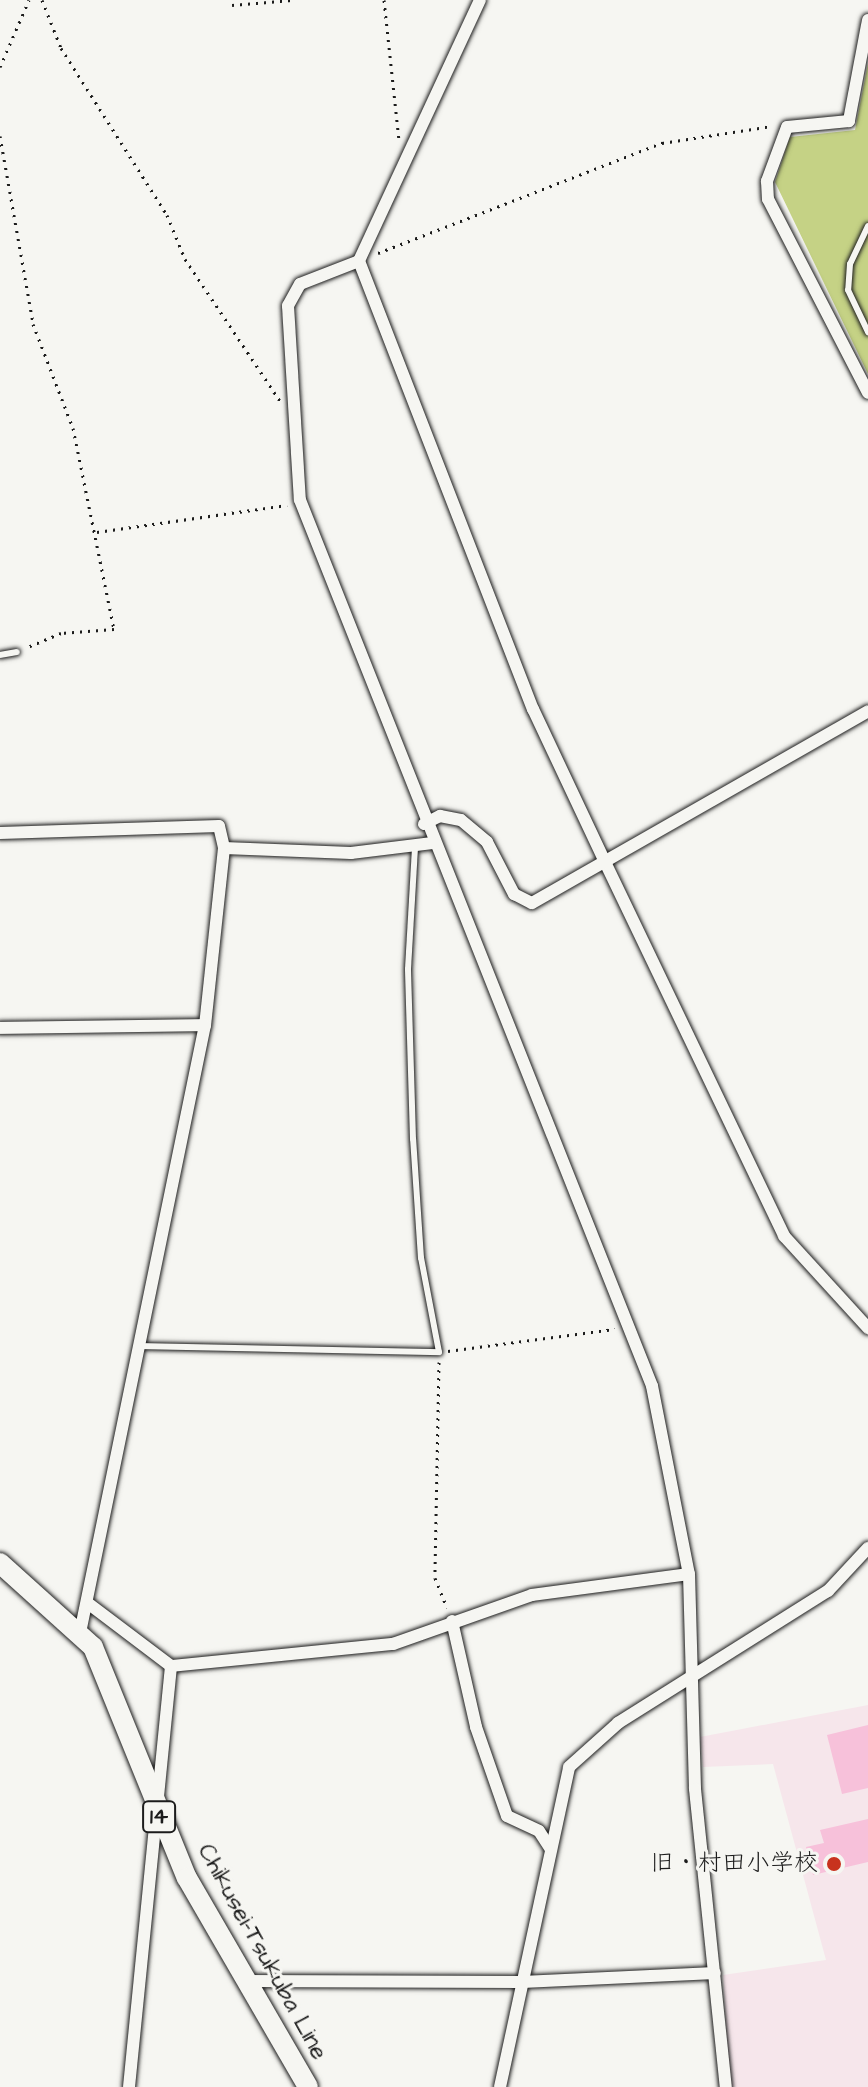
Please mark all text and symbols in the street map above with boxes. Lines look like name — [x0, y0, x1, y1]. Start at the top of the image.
road number: 14 — [141, 1799, 177, 1835]
street label: Chikusei-Tsukuba Line — [191, 1839, 333, 2065]
place label: 旧・村田小学校 — [650, 1850, 818, 1878]
marker: 旧・村田小学校 — [825, 1855, 843, 1873]

